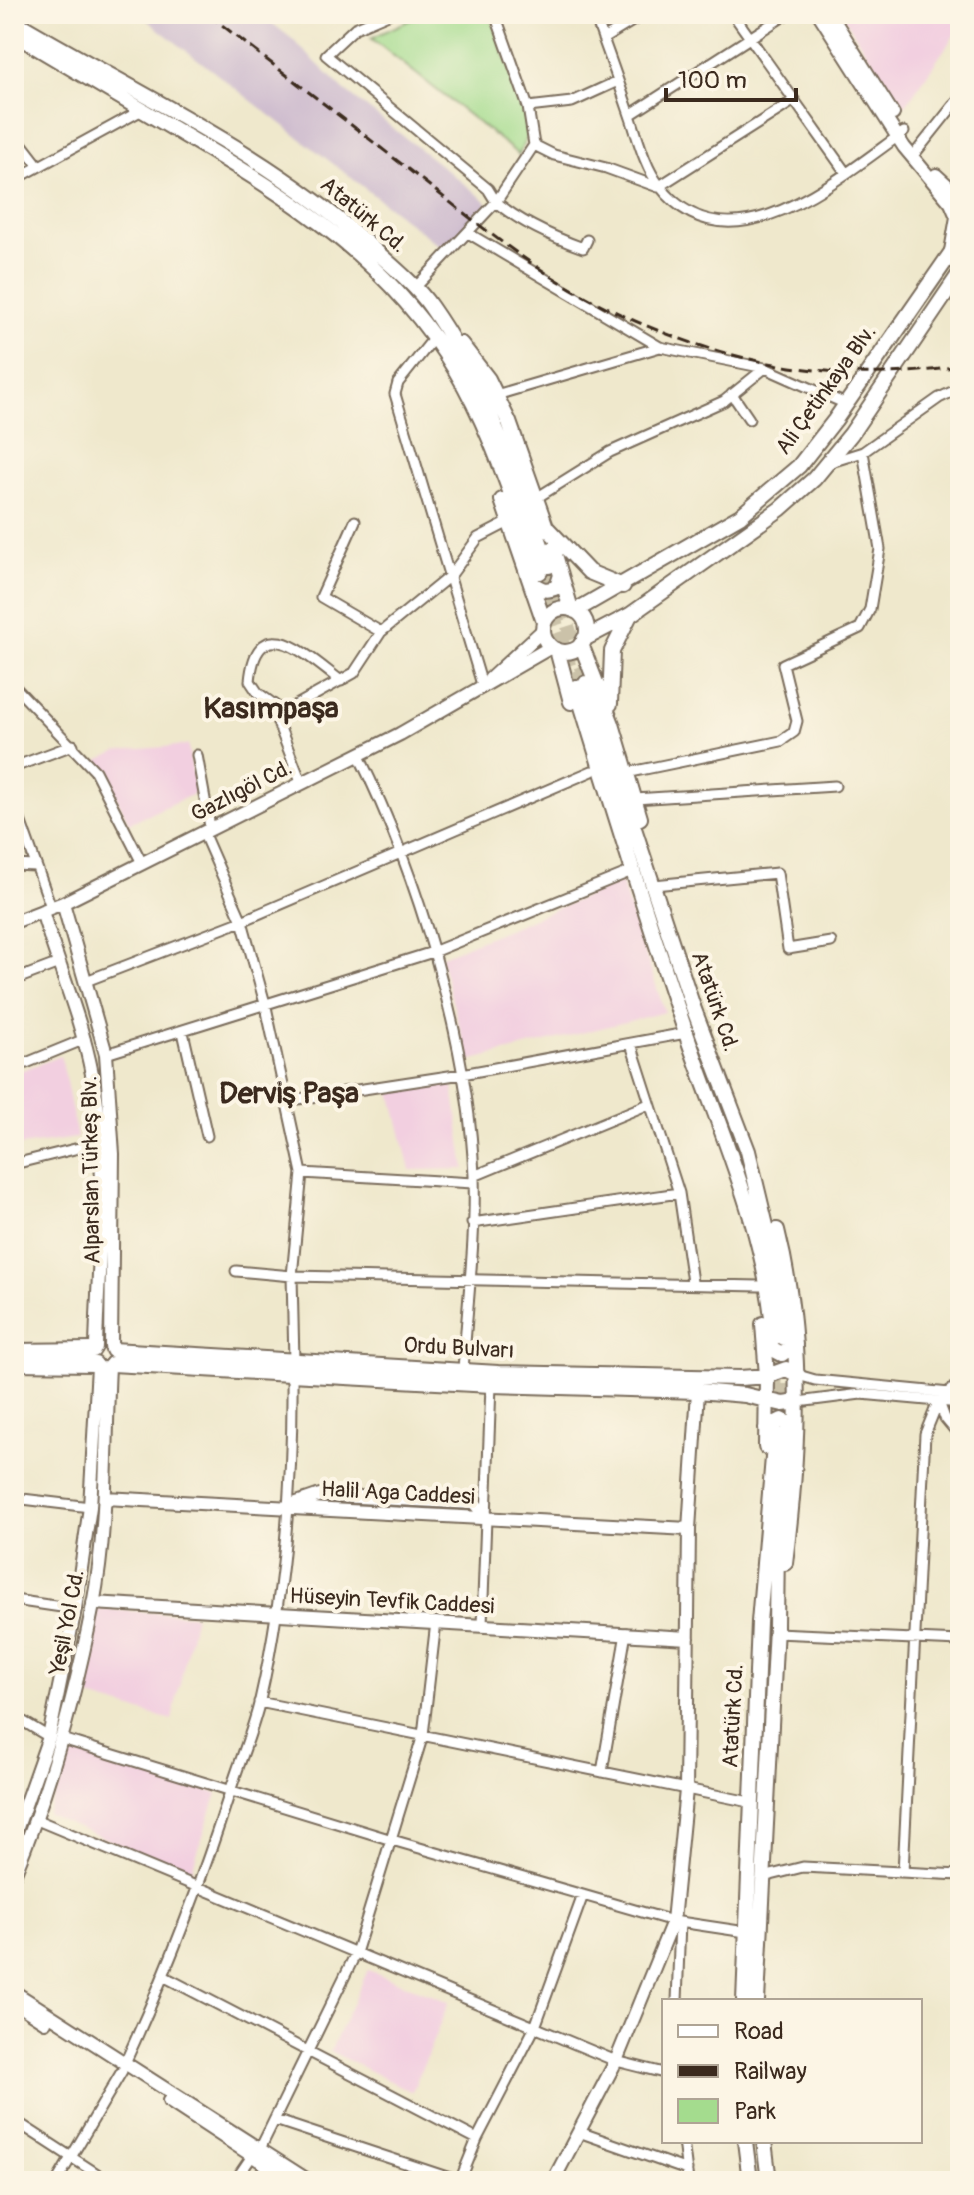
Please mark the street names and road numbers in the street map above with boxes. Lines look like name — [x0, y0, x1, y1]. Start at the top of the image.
street label: Atatürk Cd. — [315, 171, 412, 259]
street label: Ali Çetinkaya Blv. — [769, 319, 882, 460]
street label: Gazlıgöl Cd. — [186, 754, 297, 828]
street label: Atatürk Cd. — [685, 948, 745, 1055]
street label: Alparslan Türkeş Blv. — [75, 1076, 107, 1264]
street label: Ordu Bulvarı — [403, 1331, 515, 1365]
street label: Halil Aga Caddesi — [320, 1475, 476, 1511]
street label: Yeşil Yol Cd. — [43, 1567, 91, 1678]
street label: Hüseyin Tevfik Caddesi — [289, 1582, 495, 1620]
street label: Atatürk Cd. — [716, 1663, 750, 1769]

